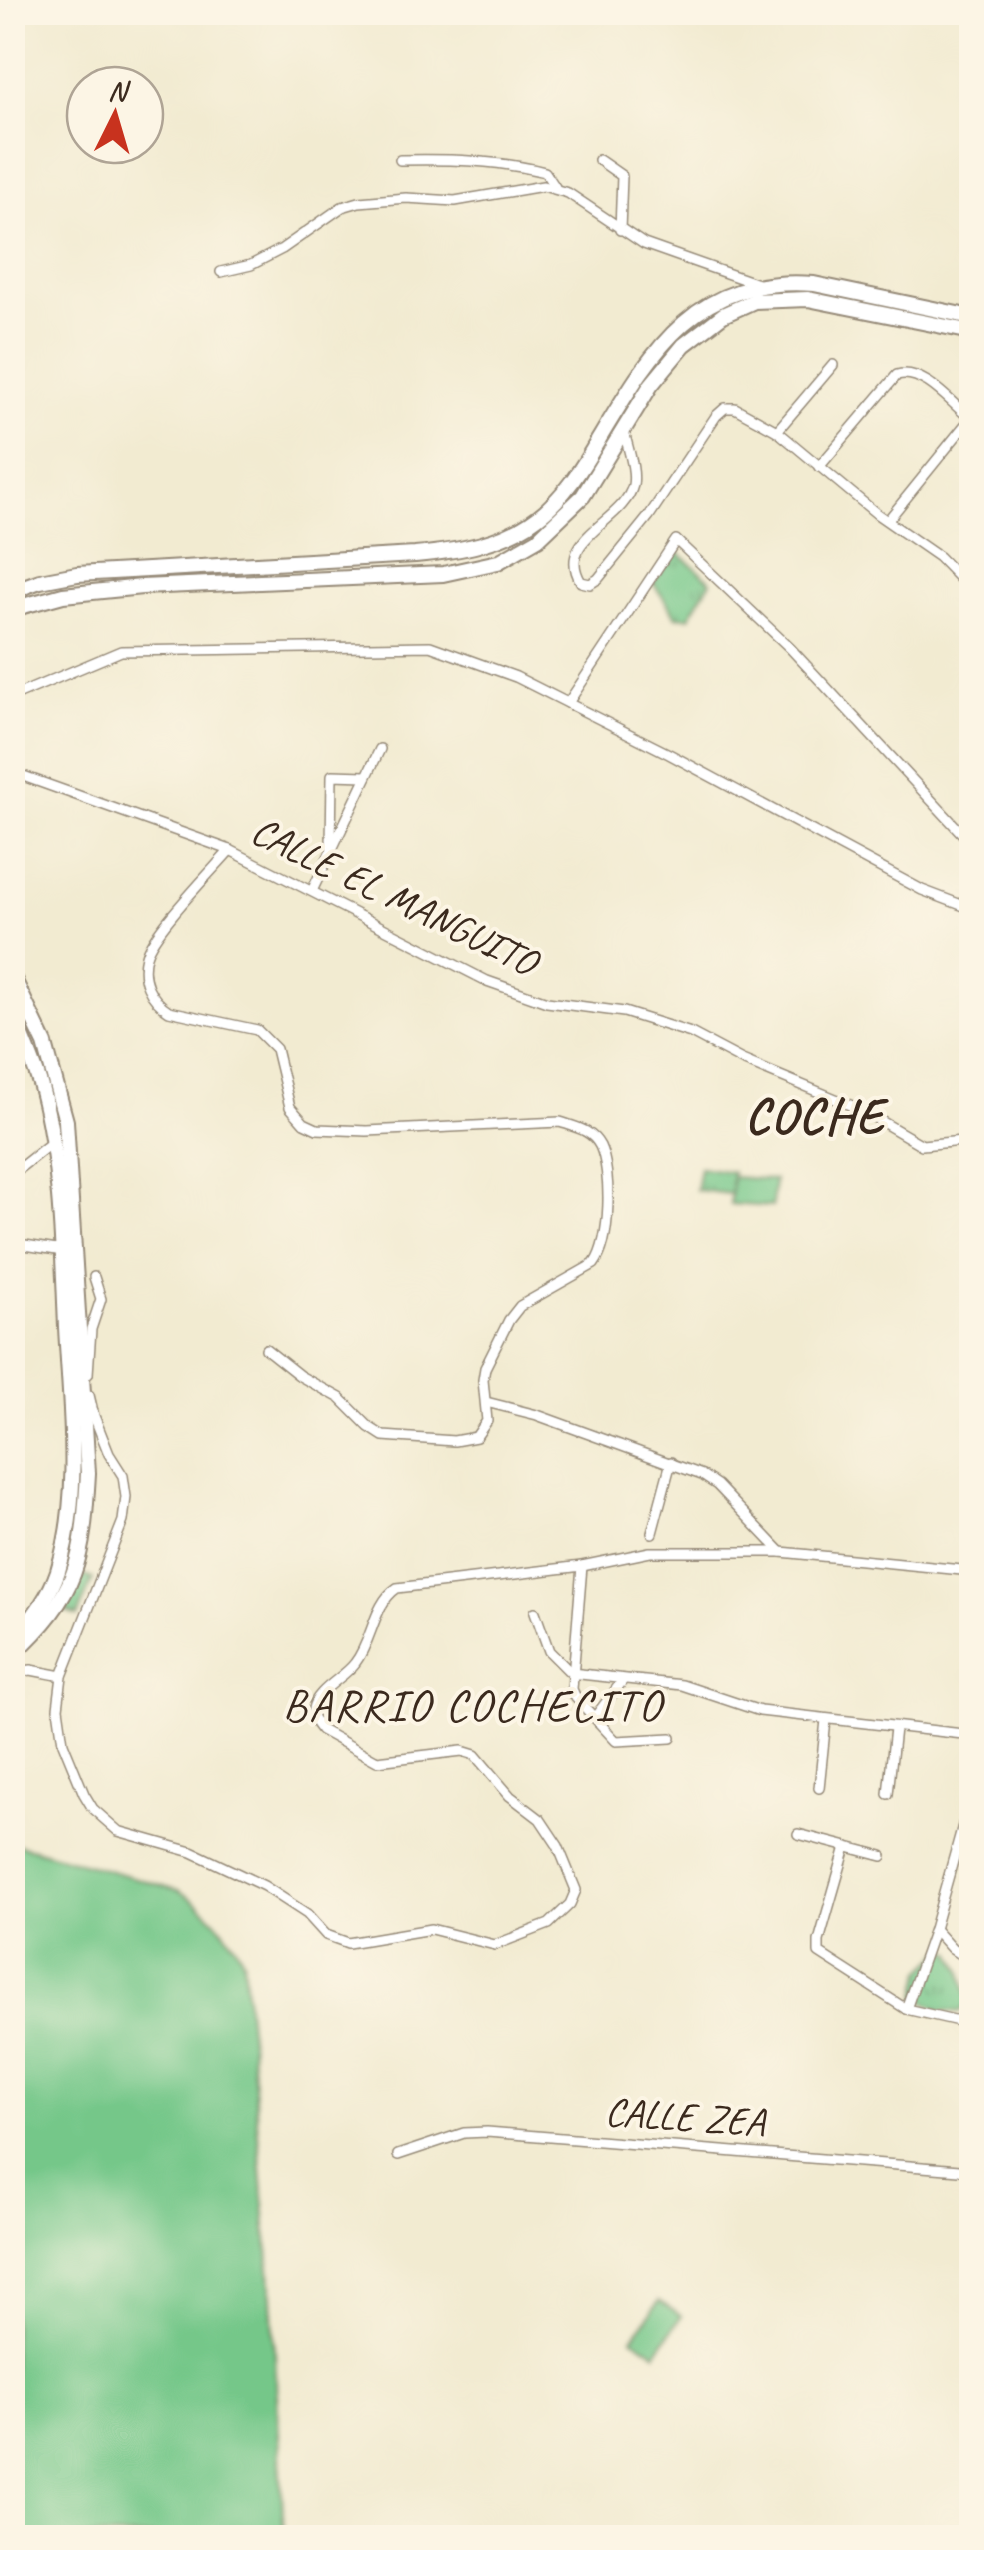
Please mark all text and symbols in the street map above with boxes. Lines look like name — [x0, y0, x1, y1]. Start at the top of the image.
north arrow — [65, 65, 165, 165]
text: N — [107, 72, 132, 109]
street label: CALLE EL MANGUITO — [243, 805, 549, 989]
district label: COCHE — [745, 1084, 889, 1147]
district label: BARRIO COCHECITO — [283, 1677, 665, 1734]
street label: CALLE ZEA — [603, 2086, 768, 2148]

